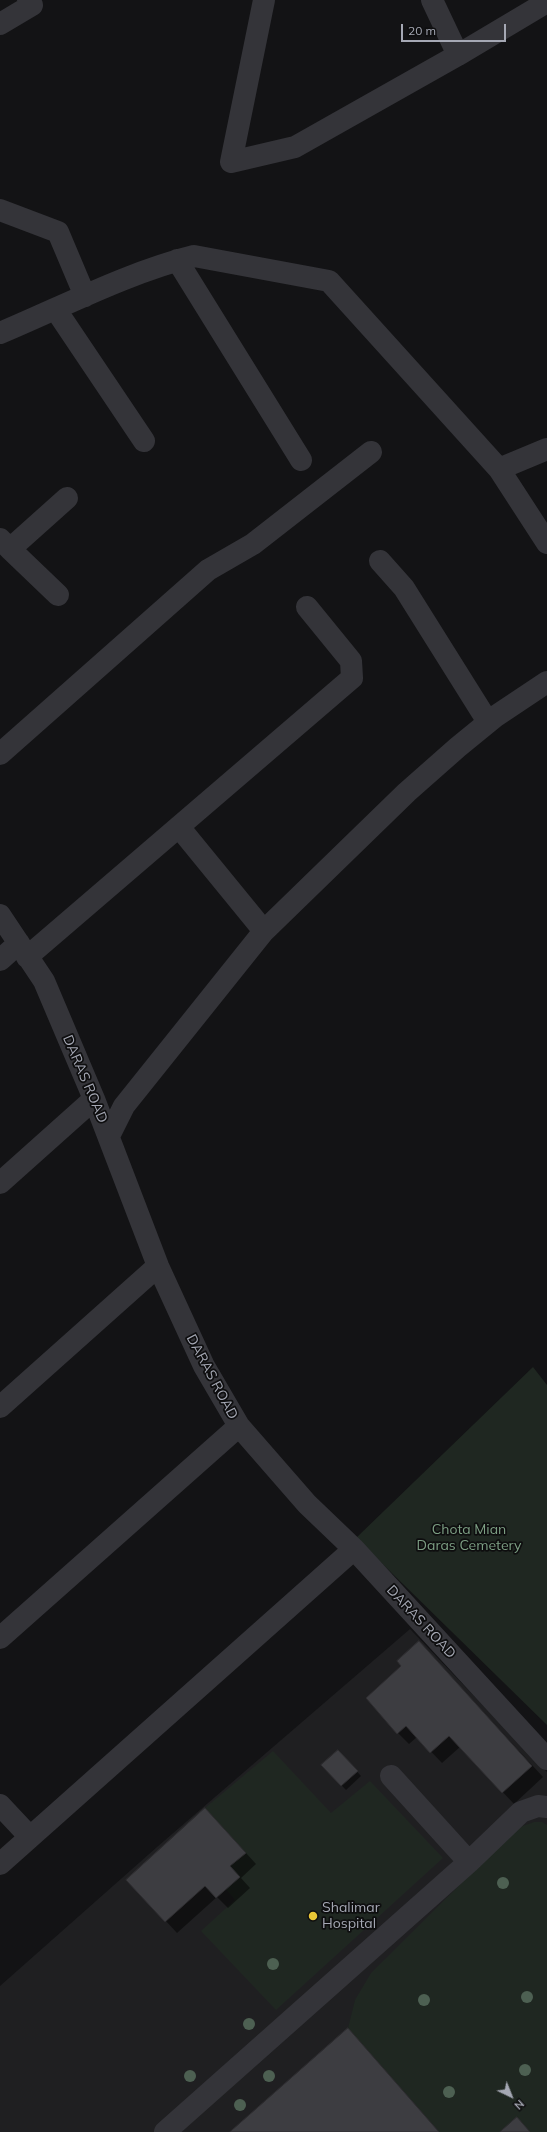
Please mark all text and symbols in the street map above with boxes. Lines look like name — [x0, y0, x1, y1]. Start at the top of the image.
scale bar — [403, 16, 508, 42]
text: 20 m — [408, 23, 436, 38]
street label: DARAS ROAD — [59, 1033, 111, 1125]
street label: DARAS ROAD — [183, 1332, 241, 1422]
park label: Chota Mian Daras Cemetery — [417, 1522, 521, 1554]
street label: DARAS ROAD — [383, 1582, 459, 1662]
place label: Shalimar Hospital — [322, 1900, 380, 1932]
marker: Shalimar Hospital — [307, 1910, 319, 1922]
north arrow — [491, 2076, 531, 2116]
text: N — [511, 2097, 527, 2113]

